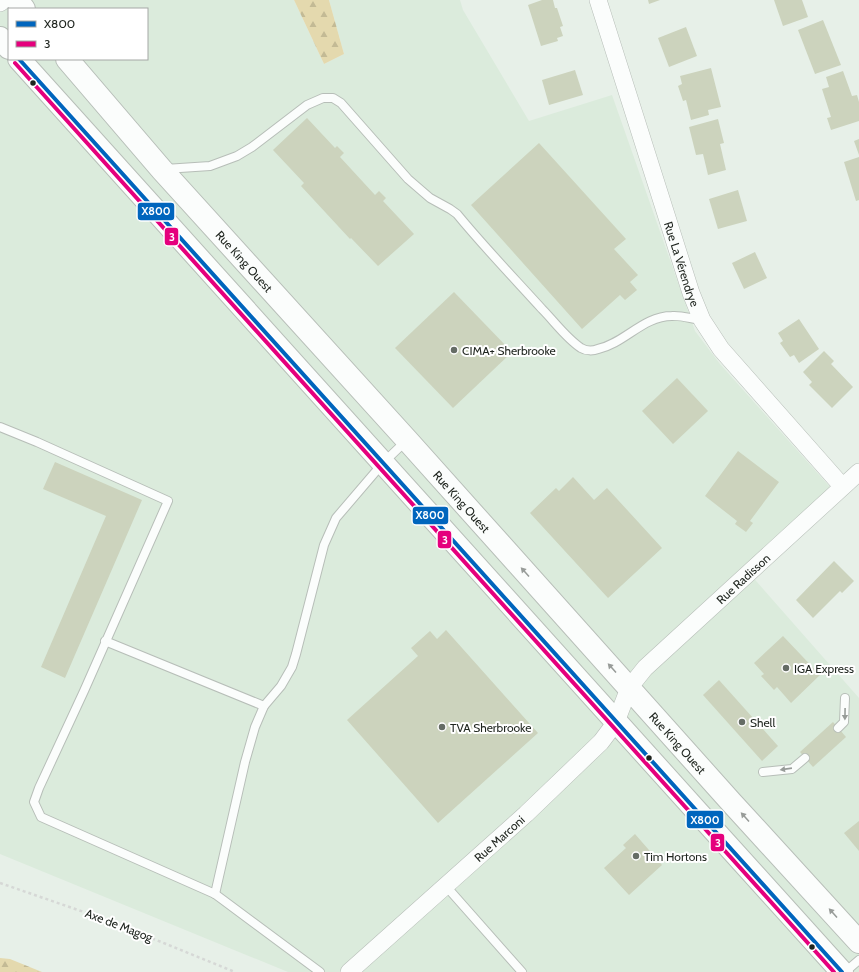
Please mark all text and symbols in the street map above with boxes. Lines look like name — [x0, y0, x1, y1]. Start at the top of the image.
legend — [8, 8, 148, 60]
text: X800 — [44, 16, 75, 31]
text: 3 — [44, 36, 51, 51]
unlabelled marker — [28, 78, 38, 88]
line badge: X800 — [137, 202, 175, 221]
text: X800 — [140, 204, 171, 218]
street label: Rue La Vérendrye — [661, 220, 703, 309]
line badge: 3 — [164, 227, 179, 246]
street label: Rue King Ouest — [213, 227, 276, 295]
text: 3 — [169, 230, 175, 244]
place label: CIMA+ Sherbrooke — [462, 343, 556, 358]
marker: CIMA+ Sherbrooke — [449, 345, 459, 355]
street label: Rue King Ouest — [430, 467, 493, 535]
line badge: X800 — [412, 506, 449, 525]
text: X800 — [414, 508, 445, 522]
line badge: 3 — [437, 530, 452, 549]
text: 3 — [442, 533, 448, 547]
street label: Rue Radisson — [713, 550, 773, 607]
one-way arrow — [521, 567, 530, 576]
place label: IGA Express — [794, 661, 854, 676]
one-way arrow — [607, 663, 616, 674]
marker: IGA Express — [781, 663, 791, 673]
one-way arrow — [841, 708, 848, 720]
street label: Rue King Ouest — [646, 709, 710, 777]
place label: Shell — [750, 715, 775, 730]
marker: Shell — [737, 717, 747, 727]
place label: TVA Sherbrooke — [450, 720, 531, 735]
marker: TVA Sherbrooke — [437, 722, 447, 732]
unlabelled marker — [644, 753, 654, 763]
one-way arrow — [779, 766, 792, 772]
line badge: X800 — [686, 810, 724, 829]
street label: Rue Marconi — [471, 812, 527, 865]
text: X800 — [689, 813, 720, 827]
one-way arrow — [741, 813, 750, 822]
line badge: 3 — [710, 833, 725, 852]
text: 3 — [715, 836, 721, 850]
place label: Tim Hortons — [644, 849, 707, 864]
marker: Tim Hortons — [631, 851, 641, 861]
street label: Axe de Magog — [83, 905, 156, 945]
one-way arrow — [828, 908, 837, 919]
unlabelled marker — [807, 942, 817, 952]

